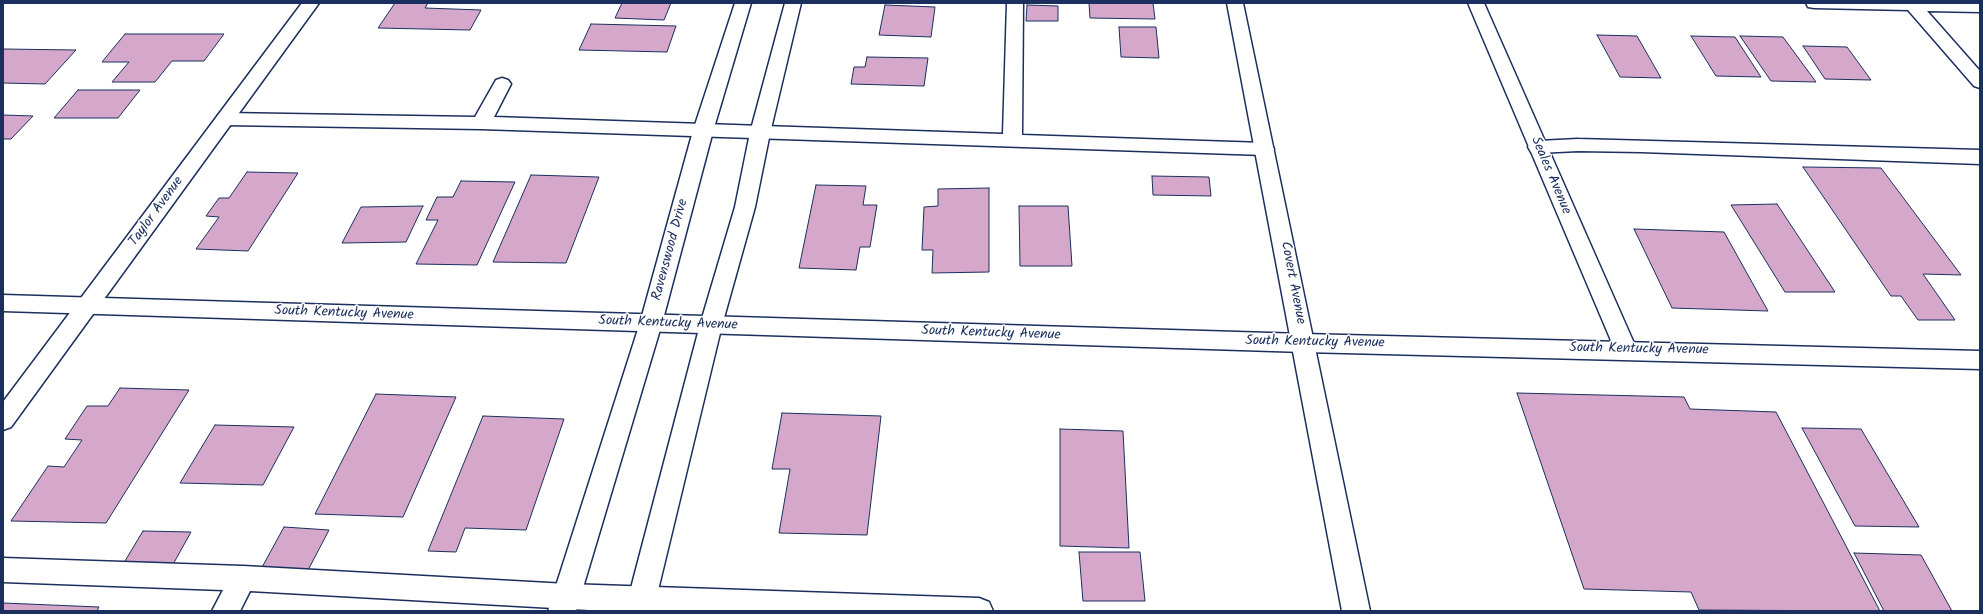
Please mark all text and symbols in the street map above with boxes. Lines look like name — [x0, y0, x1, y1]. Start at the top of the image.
street label: Seales Avenue — [1526, 135, 1574, 217]
street label: Taylor Avenue — [126, 174, 188, 250]
street label: Ravenswood Drive — [649, 197, 693, 303]
street label: Covert Avenue — [1276, 240, 1308, 326]
street label: South Kentucky Avenue — [274, 303, 414, 325]
street label: South Kentucky Avenue — [598, 313, 738, 335]
street label: South Kentucky Avenue — [921, 323, 1061, 345]
street label: South Kentucky Avenue — [1245, 333, 1385, 353]
street label: South Kentucky Avenue — [1569, 340, 1709, 360]

